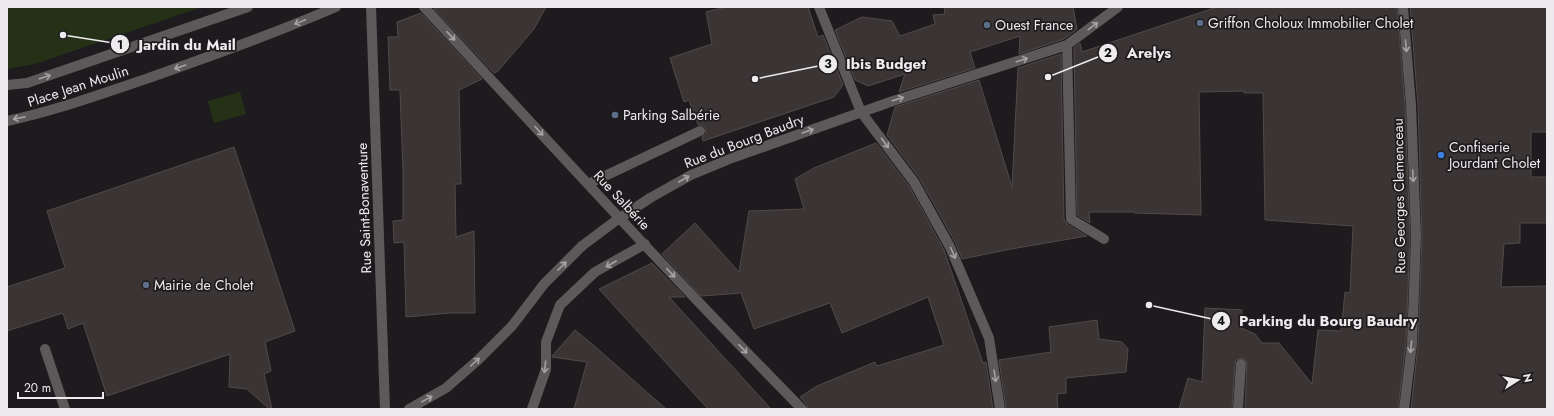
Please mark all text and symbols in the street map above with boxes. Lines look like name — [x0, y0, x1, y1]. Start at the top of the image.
place label: Griffon Choloux Immobilier Cholet — [1208, 13, 1414, 33]
place label: Ouest France — [995, 15, 1073, 35]
one-way arrow — [295, 18, 307, 26]
marker: Griffon Choloux Immobilier Cholet — [1195, 18, 1205, 28]
marker: Ouest France — [982, 20, 992, 30]
one-way arrow — [1087, 22, 1098, 30]
callout: Jardin du Mail — [110, 31, 244, 58]
one-way arrow — [446, 31, 456, 41]
text: Jardin du Mail — [135, 34, 236, 56]
text: 1 — [117, 36, 123, 54]
callout: Arelys — [1098, 39, 1179, 66]
one-way arrow — [1402, 39, 1409, 52]
text: Arelys — [1126, 42, 1171, 64]
text: 2 — [1104, 44, 1112, 62]
callout: Ibis Budget — [818, 50, 934, 77]
text: Ibis Budget — [846, 53, 926, 75]
text: 3 — [824, 55, 832, 73]
one-way arrow — [1015, 56, 1028, 63]
street label: Place Jean Moulin — [25, 60, 131, 112]
one-way arrow — [173, 64, 186, 71]
one-way arrow — [39, 72, 51, 80]
one-way arrow — [891, 95, 903, 103]
place label: Parking Salbérie — [623, 105, 720, 125]
street label: Rue du Bourg Baudry — [681, 109, 808, 173]
marker: Parking Salbérie — [610, 110, 620, 120]
one-way arrow — [13, 115, 26, 123]
street label: Rue Georges Clemenceau — [1388, 118, 1410, 274]
one-way arrow — [534, 126, 543, 137]
one-way arrow — [802, 126, 814, 134]
place label: Confiserie Jourdant Cholet — [1447, 137, 1541, 173]
one-way arrow — [880, 138, 889, 149]
street label: Rue Saint-Bonaventure — [352, 142, 376, 274]
marker: Confiserie Jourdant Cholet — [1436, 150, 1446, 160]
street label: Rue Salbérie — [589, 166, 655, 234]
one-way arrow — [1409, 169, 1417, 182]
one-way arrow — [678, 174, 690, 182]
one-way arrow — [950, 247, 957, 259]
one-way arrow — [605, 260, 617, 268]
one-way arrow — [558, 261, 567, 271]
one-way arrow — [667, 268, 676, 278]
place label: Mairie de Cholet — [154, 275, 254, 295]
marker: Mairie de Cholet — [141, 280, 151, 290]
callout: Parking du Bourg Baudry — [1211, 308, 1425, 335]
text: Parking du Bourg Baudry — [1239, 310, 1417, 332]
text: 4 — [1217, 312, 1225, 330]
one-way arrow — [1408, 340, 1415, 353]
one-way arrow — [738, 343, 747, 353]
one-way arrow — [470, 358, 481, 367]
one-way arrow — [541, 360, 549, 373]
north arrow — [1498, 360, 1538, 400]
one-way arrow — [991, 369, 999, 382]
text: N — [1519, 372, 1537, 384]
scale bar — [18, 374, 103, 400]
text: 20 m — [24, 379, 51, 397]
one-way arrow — [421, 394, 433, 402]

